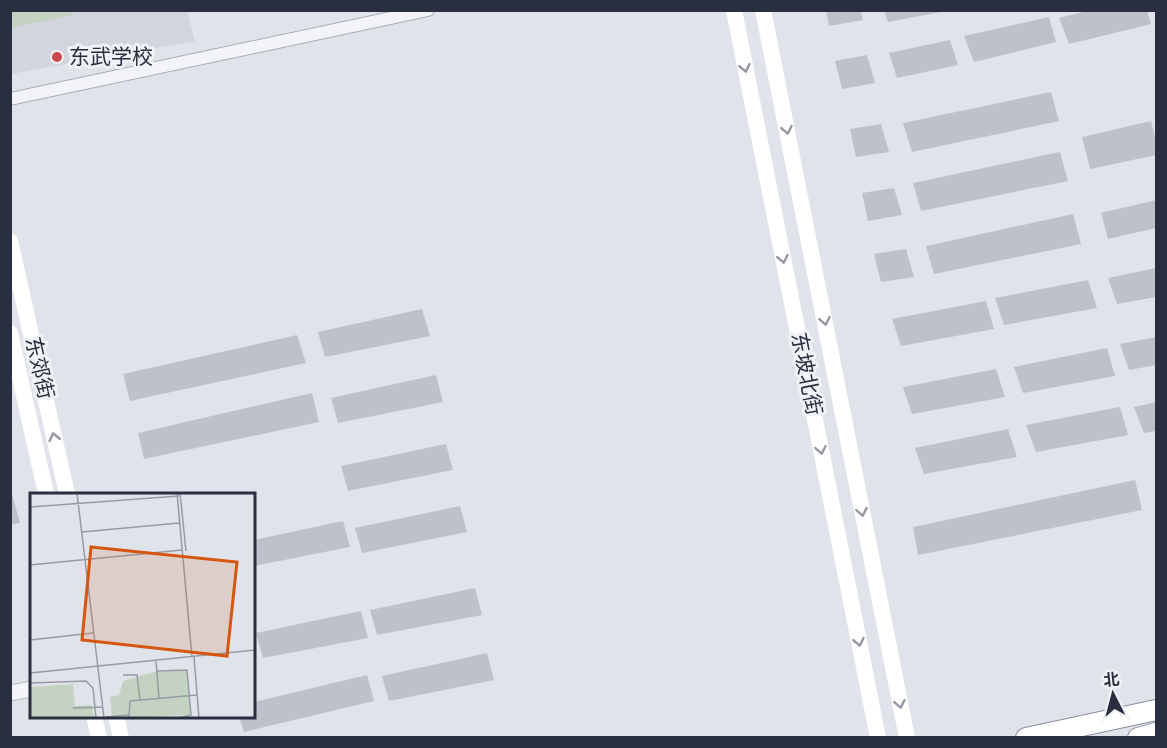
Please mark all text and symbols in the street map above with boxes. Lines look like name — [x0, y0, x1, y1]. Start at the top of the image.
place label: 东武学校 — [69, 46, 153, 68]
marker: 东武学校 — [50, 50, 64, 64]
one-way arrow — [738, 63, 751, 73]
one-way arrow — [780, 124, 793, 134]
one-way arrow — [776, 254, 789, 264]
one-way arrow — [818, 316, 831, 326]
street label: 东坡北街 — [788, 331, 825, 417]
street label: 东郊街 — [22, 335, 57, 401]
one-way arrow — [48, 433, 61, 443]
one-way arrow — [814, 445, 827, 455]
inset map — [30, 493, 255, 718]
one-way arrow — [855, 507, 868, 517]
one-way arrow — [852, 636, 865, 646]
north arrow — [1083, 664, 1143, 724]
text: 北 — [1103, 670, 1120, 689]
one-way arrow — [893, 698, 906, 708]

